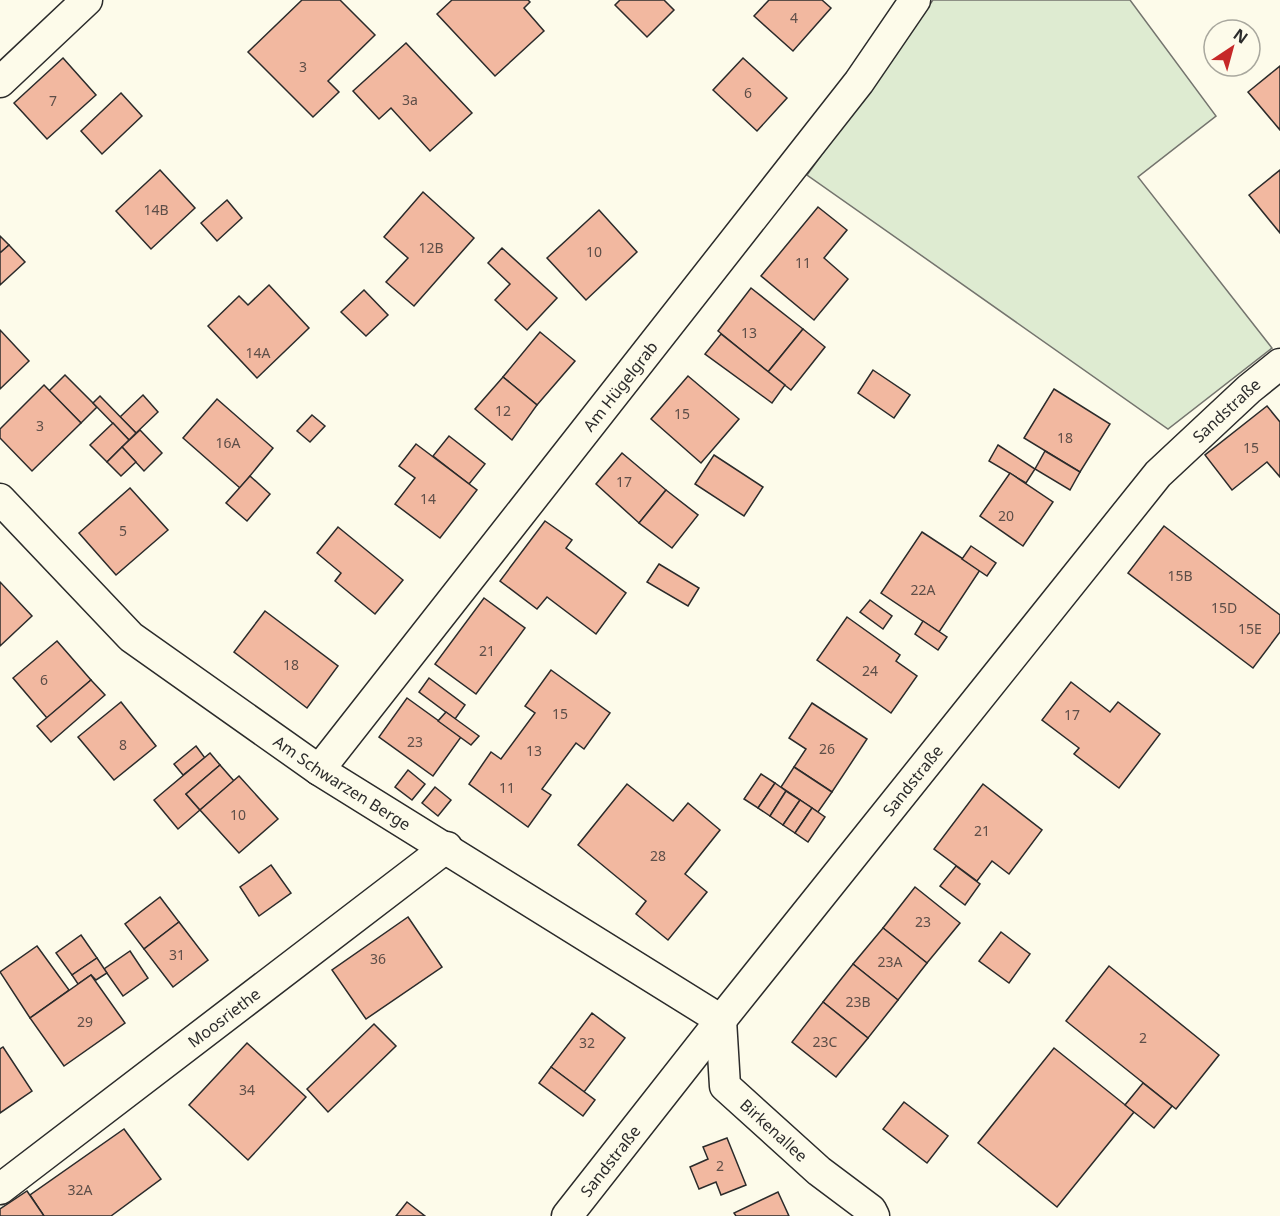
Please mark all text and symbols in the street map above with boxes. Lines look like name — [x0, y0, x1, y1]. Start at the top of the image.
house number: 4 — [790, 8, 798, 27]
north arrow — [1202, 18, 1262, 78]
text: N — [1229, 23, 1253, 49]
house number: 3 — [299, 57, 307, 76]
house number: 6 — [744, 83, 752, 102]
house number: 3a — [402, 90, 418, 109]
house number: 7 — [49, 91, 57, 110]
house number: 14B — [143, 200, 169, 219]
house number: 12B — [418, 238, 444, 257]
house number: 10 — [586, 242, 602, 261]
house number: 11 — [795, 253, 811, 272]
house number: 13 — [741, 323, 757, 342]
street label: Am Hügelgrab — [578, 336, 663, 436]
house number: 14A — [246, 343, 271, 362]
street label: Sandstraße — [1188, 373, 1265, 447]
house number: 12 — [495, 401, 511, 420]
house number: 15 — [674, 404, 690, 423]
house number: 3 — [36, 416, 44, 435]
house number: 18 — [1057, 428, 1073, 447]
house number: 16A — [216, 433, 241, 452]
house number: 15 — [1243, 438, 1259, 457]
house number: 17 — [616, 472, 632, 491]
house number: 14 — [420, 489, 436, 508]
house number: 20 — [998, 506, 1014, 525]
house number: 5 — [119, 521, 127, 540]
house number: 15B — [1167, 566, 1193, 585]
house number: 22A — [911, 580, 936, 599]
house number: 15D — [1211, 598, 1237, 617]
house number: 15E — [1238, 619, 1262, 638]
house number: 21 — [479, 641, 495, 660]
house number: 18 — [283, 655, 299, 674]
house number: 24 — [862, 661, 878, 680]
house number: 6 — [40, 670, 48, 689]
house number: 15 — [552, 704, 568, 723]
house number: 17 — [1064, 705, 1080, 724]
street label: Am Schwarzen Berge — [269, 730, 415, 835]
house number: 23 — [407, 732, 423, 751]
house number: 8 — [119, 735, 127, 754]
house number: 26 — [819, 739, 835, 758]
street label: Sandstraße — [877, 740, 948, 821]
house number: 13 — [526, 741, 542, 760]
house number: 11 — [499, 778, 515, 797]
house number: 10 — [230, 805, 246, 824]
house number: 21 — [974, 821, 990, 840]
house number: 28 — [650, 846, 666, 865]
house number: 23 — [915, 912, 931, 931]
house number: 31 — [169, 945, 185, 964]
house number: 36 — [370, 949, 386, 968]
house number: 23A — [878, 952, 903, 971]
street label: Moosriethe — [183, 983, 265, 1053]
house number: 23B — [845, 992, 871, 1011]
house number: 29 — [77, 1012, 93, 1031]
house number: 2 — [1139, 1028, 1147, 1047]
house number: 23C — [813, 1032, 838, 1051]
house number: 32 — [579, 1033, 595, 1052]
house number: 34 — [239, 1080, 255, 1099]
street label: Birkenallee — [735, 1094, 812, 1166]
street label: Sandstraße — [575, 1121, 645, 1201]
house number: 2 — [716, 1156, 724, 1175]
house number: 32A — [68, 1180, 93, 1199]

